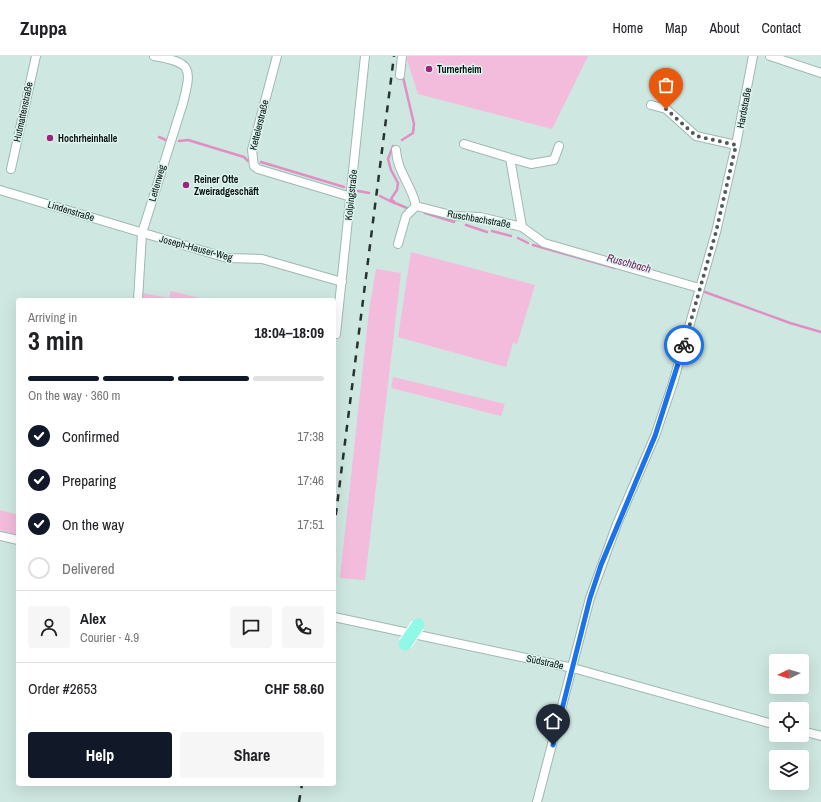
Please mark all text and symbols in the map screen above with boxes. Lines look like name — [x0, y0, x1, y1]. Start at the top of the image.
text: Zuppa — [20, 15, 67, 41]
text: Home — [612, 19, 643, 37]
text: Map — [665, 19, 687, 37]
text: About — [709, 19, 739, 37]
text: Contact — [761, 19, 801, 37]
place label: Turnerheim — [437, 63, 482, 76]
marker: Turnerheim — [424, 64, 434, 74]
pin — [649, 68, 683, 109]
icon: bag — [655, 74, 677, 96]
street label: Hutmattenstraße — [10, 80, 36, 143]
street label: Hardstraße — [734, 86, 754, 129]
street label: Kettelerstraße — [246, 98, 272, 152]
place label: Hochrheinhalle — [58, 132, 118, 145]
marker: Hochrheinhalle — [45, 133, 55, 143]
street label: Lettenweg — [146, 163, 169, 203]
street label: Kolpingstraße — [342, 169, 360, 221]
place label: Reiner Otte Zweiradgeschäft — [194, 173, 259, 198]
marker: Reiner Otte Zweiradgeschäft — [181, 180, 191, 190]
street label: Lindenstraße — [46, 198, 96, 224]
street label: Ruschbachstraße — [446, 207, 512, 231]
street label: Joseph-Hauser-Weg — [158, 232, 234, 264]
water label: Ruschbach — [605, 250, 653, 276]
text: Arriving in — [28, 309, 77, 326]
text: 18:04–18:09 — [254, 322, 324, 343]
text: 3 min — [28, 323, 84, 358]
courier — [664, 325, 704, 365]
icon: bike — [673, 334, 695, 356]
text: On the way · 360 m — [28, 387, 120, 404]
icon: check — [28, 425, 50, 447]
text: Confirmed — [62, 426, 119, 447]
text: 17:38 — [297, 428, 324, 445]
icon: check — [28, 469, 50, 491]
text: Preparing — [62, 470, 116, 491]
text: 17:46 — [297, 472, 324, 489]
icon: check — [28, 513, 50, 535]
text: On the way — [62, 514, 124, 535]
text: 17:51 — [297, 516, 324, 533]
text: Delivered — [62, 558, 115, 579]
button: person — [28, 606, 70, 648]
button: chat — [230, 606, 272, 648]
button: phone — [282, 606, 324, 648]
text: Alex — [80, 608, 106, 629]
text: Courier · 4.9 — [80, 629, 139, 646]
street label: Südstraße — [525, 652, 565, 672]
north arrow — [769, 654, 809, 694]
map controls — [769, 654, 809, 790]
text: Order #2653 — [28, 678, 97, 699]
text: CHF 58.60 — [265, 678, 324, 699]
button: locate — [769, 702, 809, 742]
pin — [536, 704, 570, 745]
icon: home — [542, 710, 564, 732]
button: Help — [28, 732, 172, 778]
button: Share — [180, 732, 324, 778]
button: layers — [769, 750, 809, 790]

